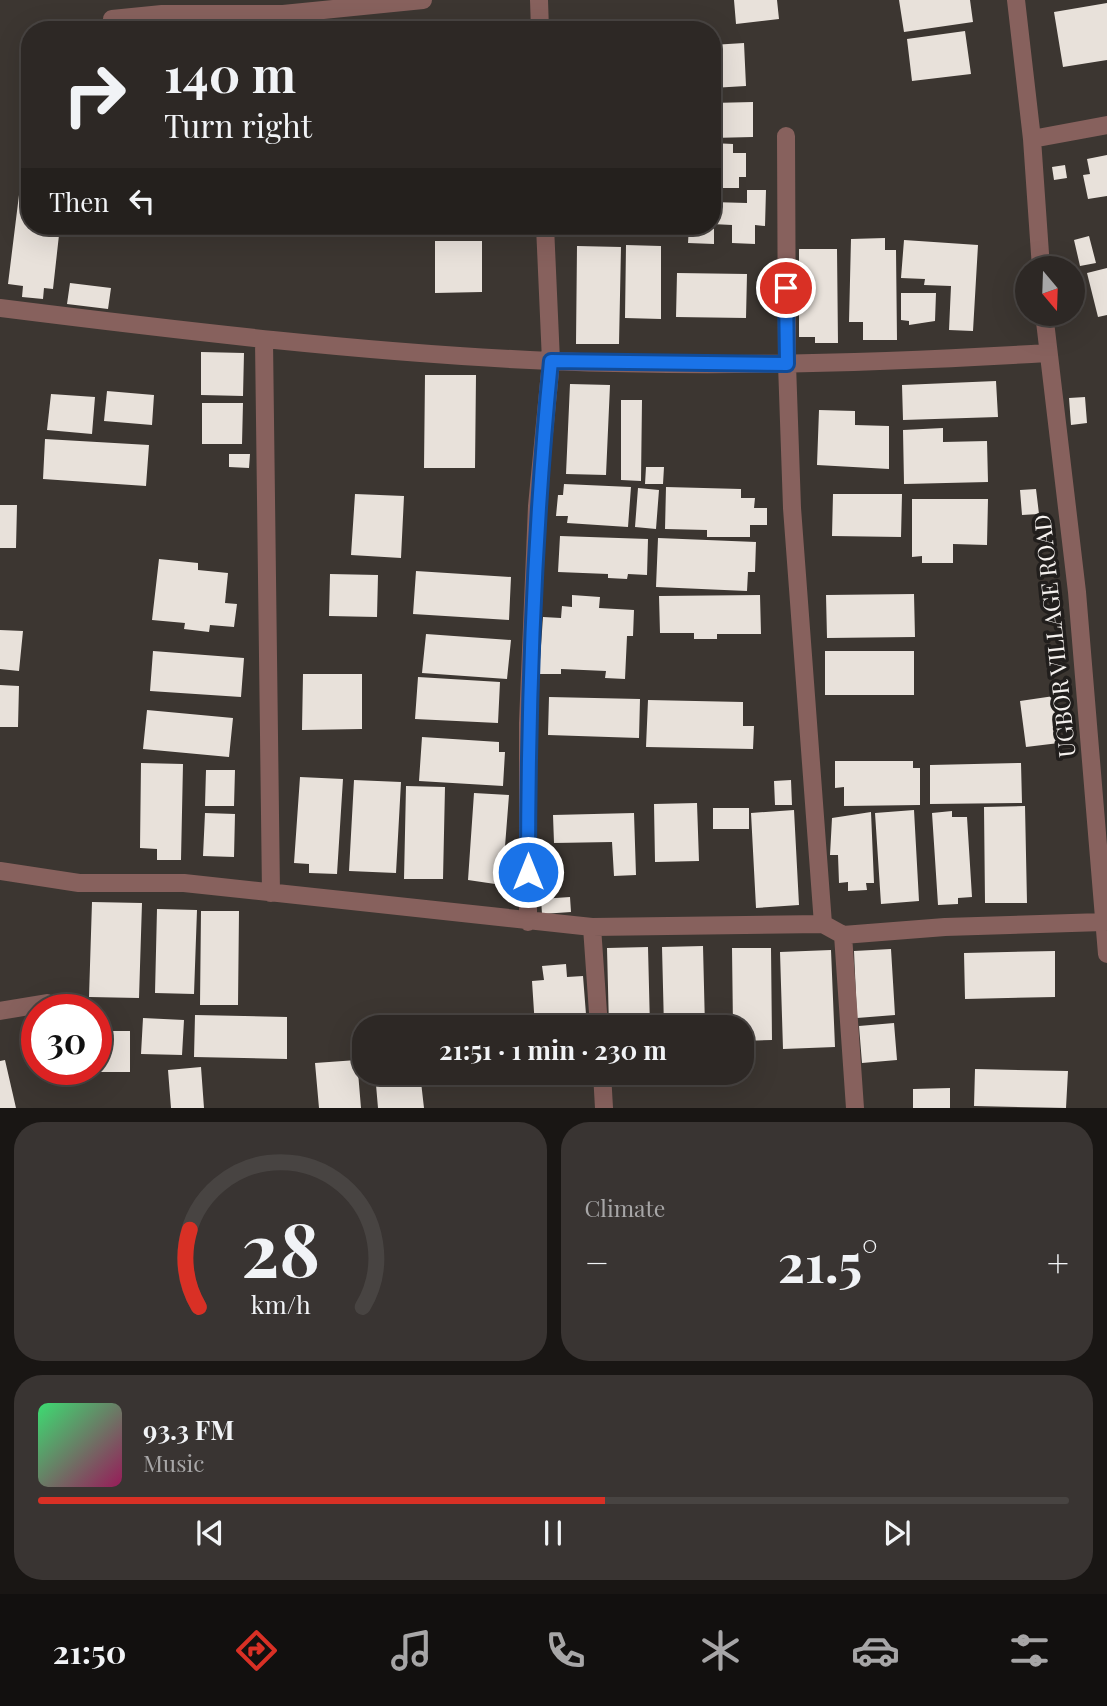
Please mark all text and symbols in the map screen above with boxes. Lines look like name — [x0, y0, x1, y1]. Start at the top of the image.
text: 140 m — [164, 40, 296, 105]
icon: right — [49, 49, 140, 140]
text: Turn right — [164, 103, 312, 146]
icon: left — [123, 182, 161, 220]
text: Then — [49, 184, 109, 219]
north arrow — [1015, 256, 1085, 326]
map controls — [1015, 256, 1085, 326]
pin — [756, 258, 816, 318]
icon: arrive — [767, 269, 805, 307]
street label: UGBOR VILLAGE ROAD — [1025, 513, 1082, 759]
position arrow — [491, 835, 565, 909]
speed limit sign: 30 — [21, 994, 112, 1085]
text: 21:51 · 1 min · 230 m — [439, 1032, 667, 1067]
text: Climate — [585, 1192, 665, 1223]
text: 28 — [241, 1199, 320, 1296]
text: 21.5° — [778, 1227, 878, 1296]
text: − — [585, 1236, 609, 1287]
text: + — [1047, 1236, 1069, 1287]
text: km/h — [250, 1287, 311, 1320]
text: 93.3 FM — [143, 1412, 234, 1447]
text: Music — [143, 1447, 204, 1478]
icon: previous — [191, 1514, 229, 1552]
icon: pause — [534, 1514, 572, 1552]
icon: next — [878, 1514, 916, 1552]
icon: directions — [232, 1626, 281, 1675]
icon: music — [387, 1626, 436, 1675]
icon: phone — [541, 1626, 590, 1675]
icon: climate — [696, 1626, 745, 1675]
icon: car — [851, 1626, 900, 1675]
icon: filters — [1005, 1626, 1054, 1675]
text: 21:50 — [53, 1629, 126, 1672]

